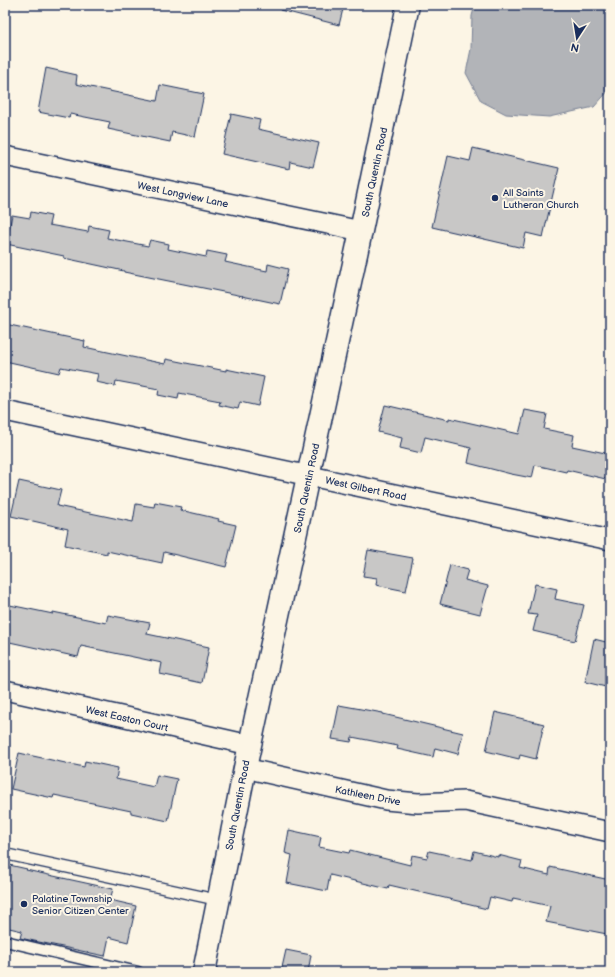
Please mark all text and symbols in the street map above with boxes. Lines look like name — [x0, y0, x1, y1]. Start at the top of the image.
north arrow — [557, 18, 597, 58]
text: N — [570, 40, 580, 55]
street label: South Quentin Road — [360, 126, 390, 218]
street label: West Longview Lane — [136, 179, 230, 211]
place label: All Saints Lutheran Church — [503, 187, 579, 211]
marker: All Saints Lutheran Church — [490, 193, 500, 203]
street label: South Quentin Road — [292, 442, 322, 534]
street label: West Gilbert Road — [324, 475, 408, 503]
street label: West Easton Court — [84, 704, 169, 734]
street label: South Quentin Road — [223, 759, 253, 851]
street label: Kathleen Drive — [334, 784, 402, 808]
place label: Palatine Township Senior Citizen Center — [32, 893, 129, 917]
marker: Palatine Township Senior Citizen Center — [19, 899, 29, 909]

